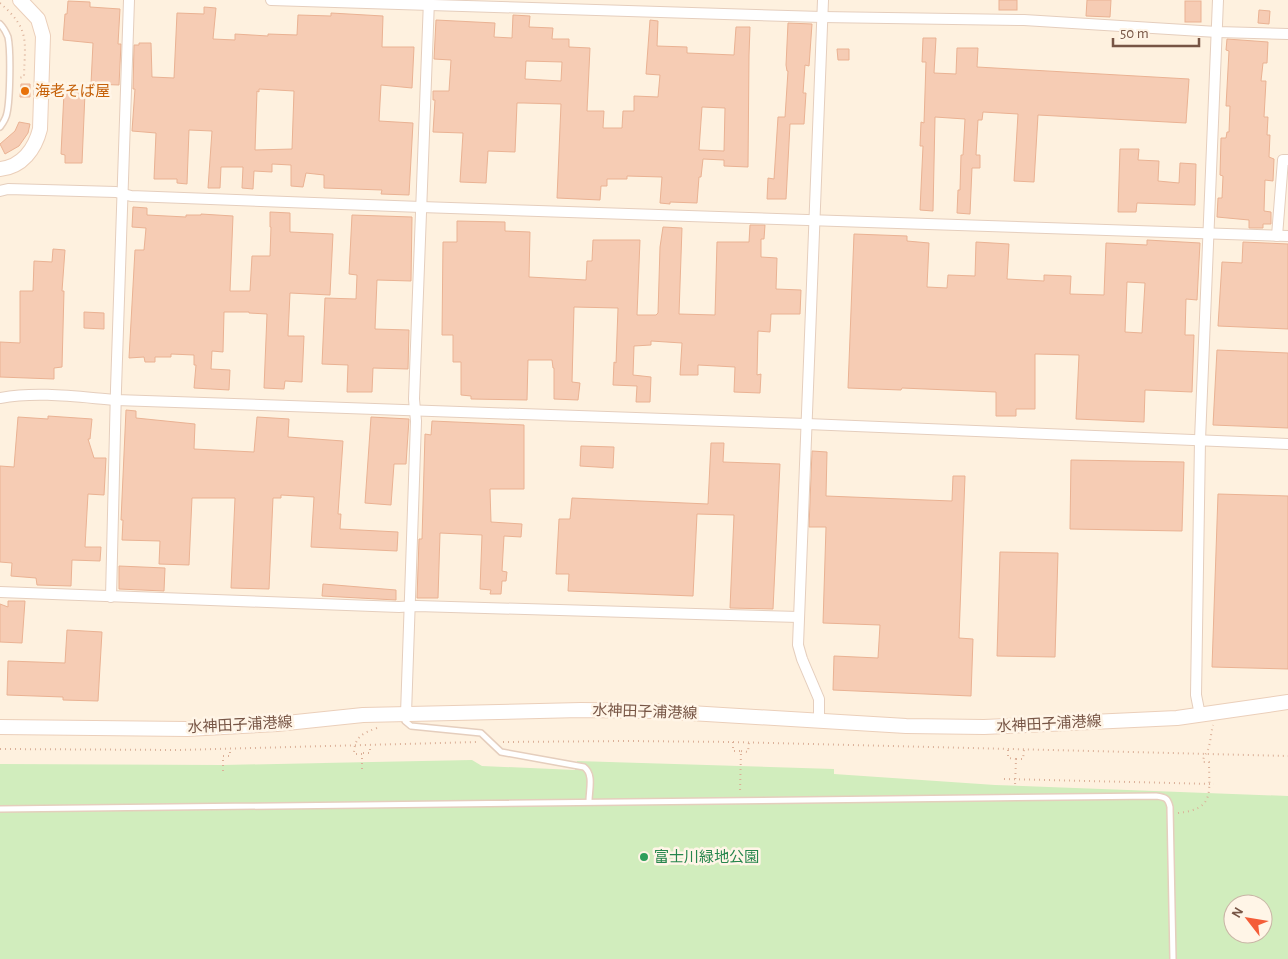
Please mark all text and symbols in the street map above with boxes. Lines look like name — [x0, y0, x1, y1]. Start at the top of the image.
scale bar — [1113, 15, 1199, 47]
text: 50 m — [1120, 26, 1149, 41]
place label: 海老そば屋 — [35, 83, 110, 99]
marker: 海老そば屋 — [19, 85, 31, 97]
street label: 水神田子浦港線 — [592, 701, 698, 721]
street label: 水神田子浦港線 — [996, 712, 1102, 734]
street label: 水神田子浦港線 — [187, 713, 293, 735]
place label: 富士川緑地公園 — [654, 849, 759, 865]
marker: 富士川緑地公園 — [638, 851, 650, 863]
north arrow — [1223, 894, 1273, 944]
text: N — [1229, 905, 1246, 921]

